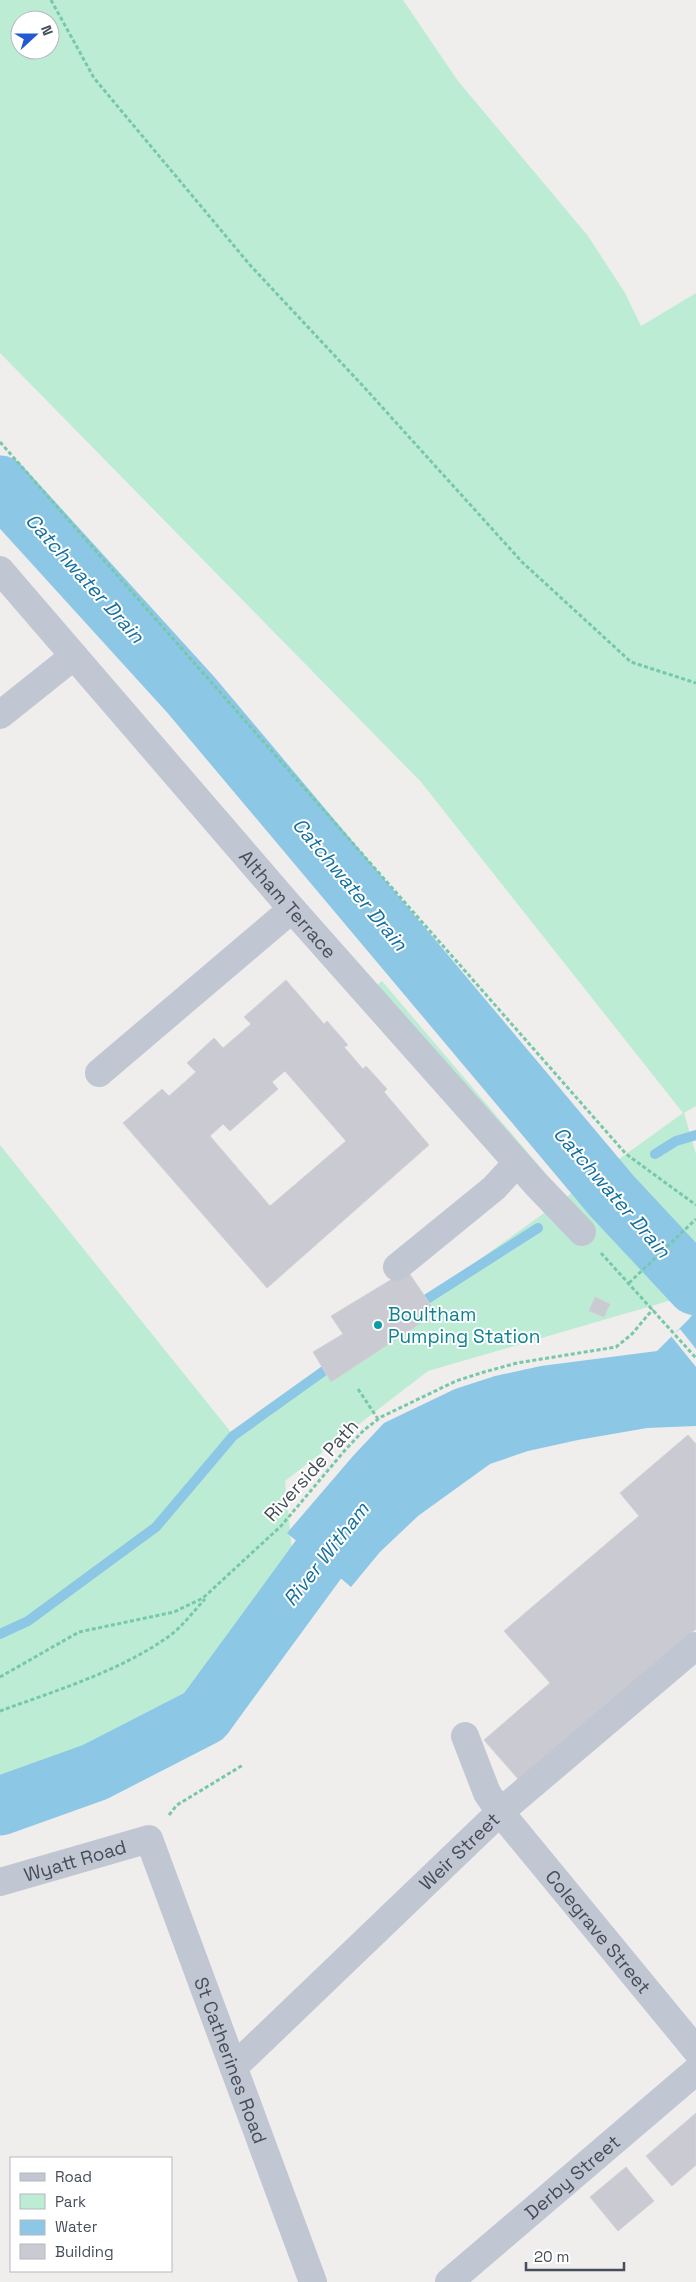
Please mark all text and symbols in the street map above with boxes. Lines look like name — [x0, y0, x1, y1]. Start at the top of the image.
north arrow — [10, 10, 60, 60]
text: N — [37, 23, 57, 38]
water label: Catchwater Drain — [20, 508, 151, 649]
water label: Catchwater Drain — [287, 812, 414, 956]
street label: Altham Terrace — [233, 845, 342, 964]
water label: Catchwater Drain — [548, 1121, 677, 1264]
place label: Boultham Pumping Station — [388, 1302, 540, 1349]
marker: Boultham Pumping Station — [372, 1319, 384, 1331]
street label: Riverside Path — [259, 1414, 364, 1527]
water label: River Witham — [277, 1496, 375, 1611]
street label: Weir Street — [414, 1807, 505, 1896]
street label: Wyatt Road — [21, 1834, 129, 1887]
street label: Colegrave Street — [540, 1865, 656, 1999]
street label: St Catherines Road — [188, 1974, 273, 2147]
street label: Derby Street — [520, 2129, 625, 2225]
legend — [10, 2157, 172, 2272]
text: Road — [55, 2167, 92, 2186]
text: Park — [55, 2192, 86, 2211]
text: Water — [55, 2217, 98, 2236]
scale bar — [526, 2240, 624, 2272]
text: Building — [55, 2242, 114, 2261]
text: 20 m — [534, 2247, 569, 2266]

